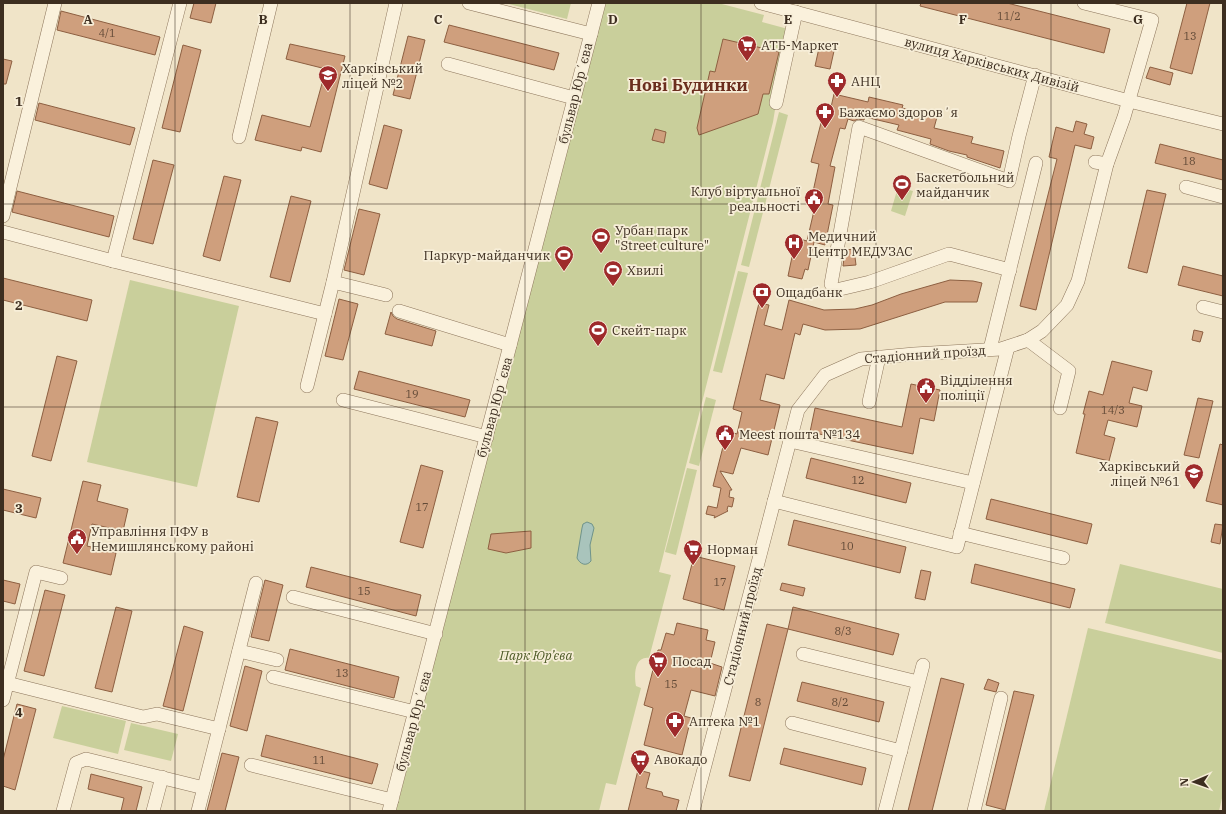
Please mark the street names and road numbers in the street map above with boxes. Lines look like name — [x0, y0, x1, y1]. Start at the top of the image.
street label: вулиця Харківських Дивізій — [903, 33, 1081, 96]
street label: бульвар Юрʼєва — [555, 41, 596, 145]
street label: Стадіонний проїзд — [864, 342, 986, 367]
street label: бульвар Юрʼєва — [473, 355, 516, 459]
street label: Стадіонний проїзд — [720, 565, 765, 687]
street label: бульвар Юрʼєва — [392, 669, 435, 773]

